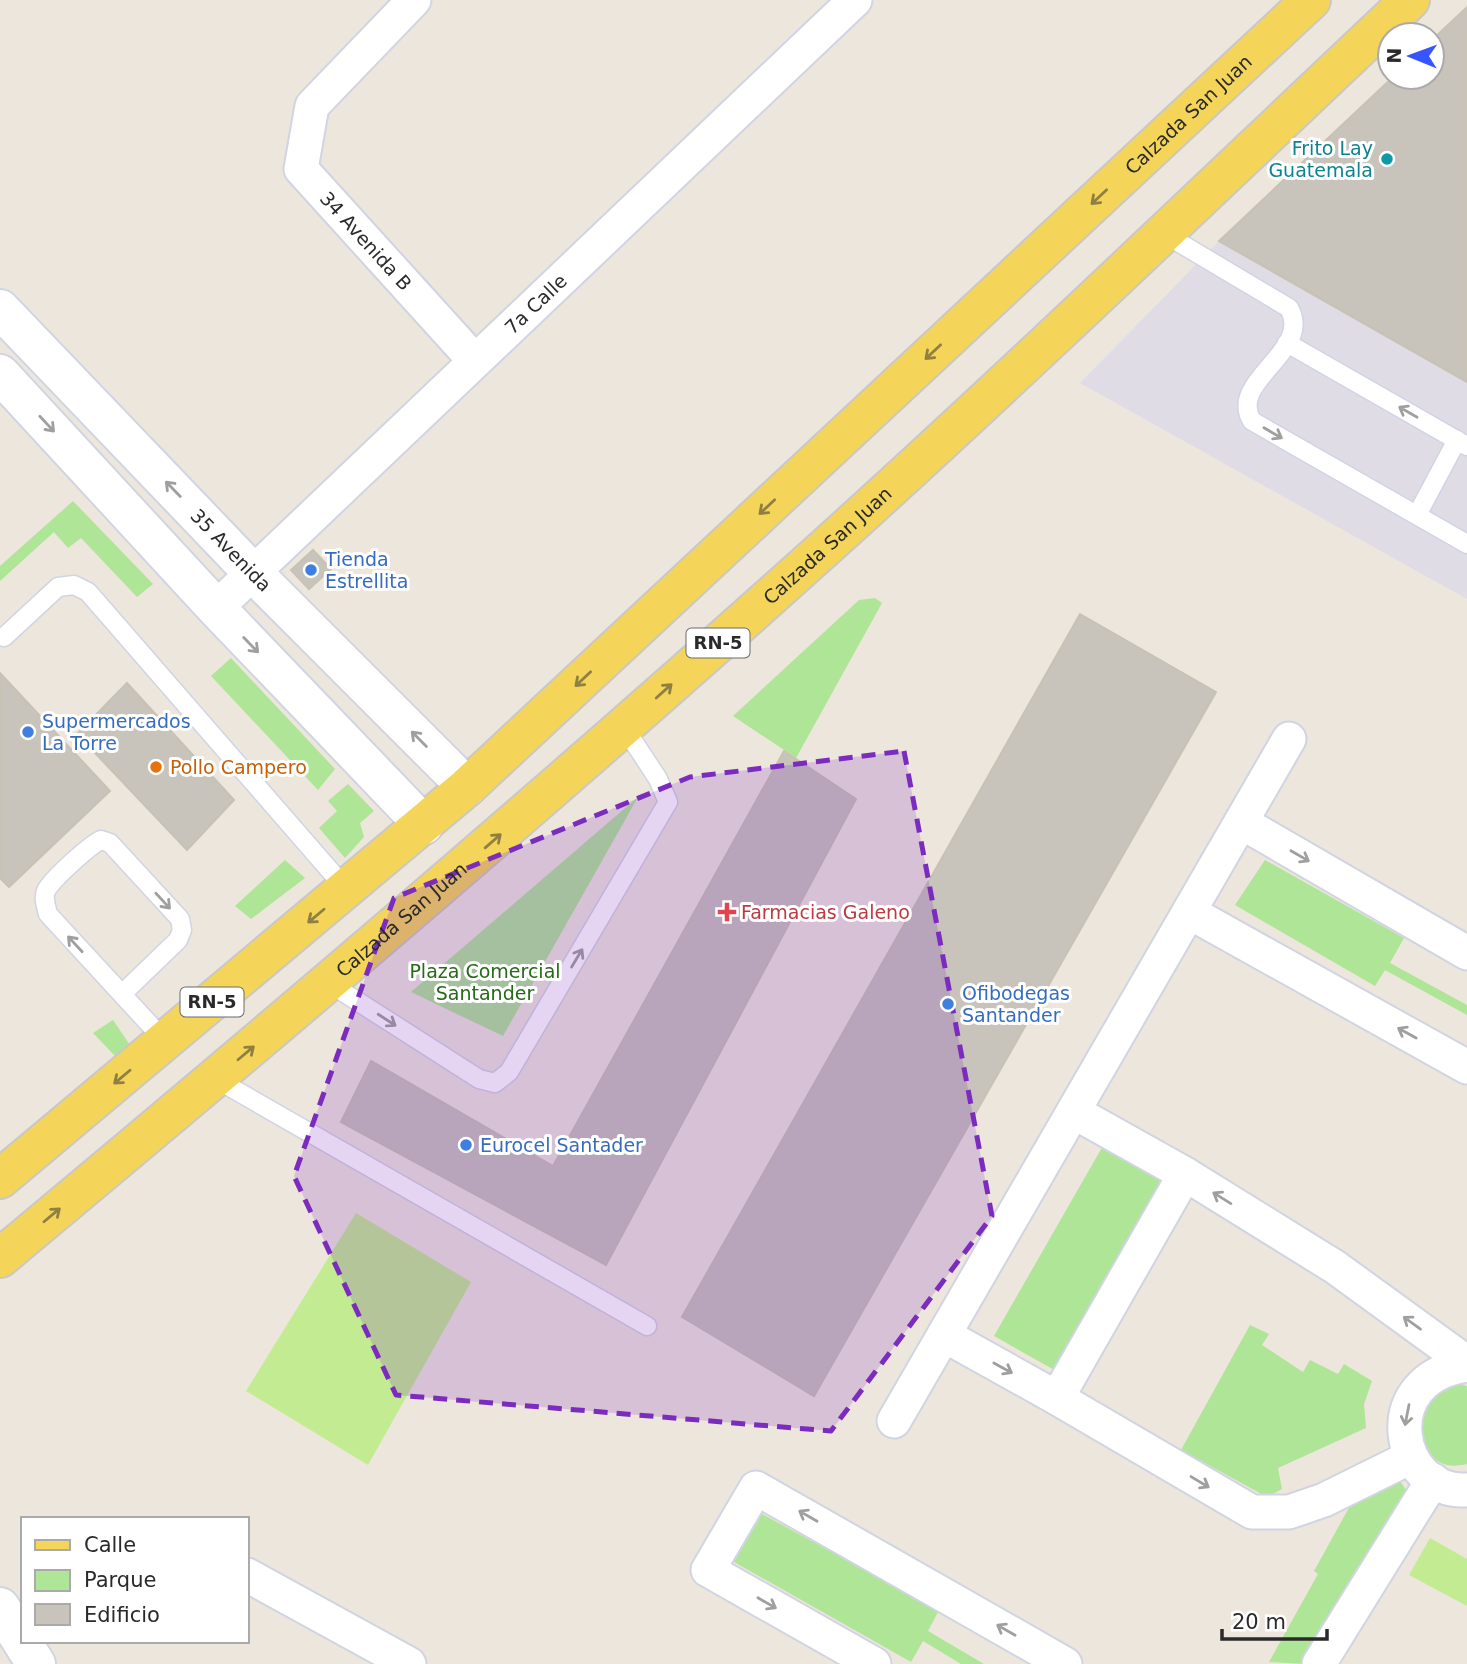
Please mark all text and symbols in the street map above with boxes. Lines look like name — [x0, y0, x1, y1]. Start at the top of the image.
north arrow — [1376, 21, 1446, 91]
text: N — [1383, 48, 1405, 64]
street label: Calzada San Juan — [1121, 50, 1256, 179]
place label: Frito Lay Guatemala — [1268, 137, 1373, 181]
marker: Frito Lay Guatemala — [1379, 151, 1395, 167]
street label: 34 Avenida B — [316, 187, 416, 295]
one-way arrow — [1091, 188, 1109, 205]
street label: 7a Calle — [500, 270, 571, 339]
one-way arrow — [925, 344, 942, 361]
one-way arrow — [1398, 405, 1418, 419]
one-way arrow — [38, 415, 55, 432]
one-way arrow — [1262, 426, 1282, 440]
one-way arrow — [165, 481, 182, 498]
street label: Calzada San Juan — [759, 482, 896, 609]
one-way arrow — [759, 499, 776, 516]
street label: 35 Avenida — [186, 504, 276, 596]
place label: Tienda Estrellita — [324, 548, 408, 592]
marker: Tienda Estrellita — [303, 562, 319, 578]
road number: RN-5 — [686, 628, 750, 658]
one-way arrow — [243, 636, 260, 653]
one-way arrow — [575, 671, 592, 688]
one-way arrow — [655, 683, 673, 699]
place label: Supermercados La Torre — [42, 710, 191, 754]
marker: Supermercados La Torre — [20, 724, 36, 740]
one-way arrow — [410, 731, 427, 748]
place label: Pollo Campero — [170, 756, 307, 778]
marker: Pollo Campero — [148, 759, 164, 775]
one-way arrow — [484, 833, 502, 849]
one-way arrow — [1290, 849, 1310, 863]
street label: Calzada San Juan — [331, 857, 471, 981]
one-way arrow — [155, 892, 172, 909]
place label: Farmacias Galeno — [741, 901, 910, 923]
marker: Farmacias Galeno — [719, 904, 735, 920]
one-way arrow — [307, 908, 325, 924]
one-way arrow — [67, 936, 84, 953]
one-way arrow — [570, 948, 584, 968]
park label: Plaza Comercial Santander — [409, 960, 561, 1004]
place label: Ofibodegas Santander — [962, 982, 1070, 1026]
road number: RN-5 — [180, 987, 244, 1016]
marker: Ofibodegas Santander — [940, 996, 956, 1012]
one-way arrow — [376, 1014, 396, 1028]
one-way arrow — [1398, 1026, 1418, 1040]
one-way arrow — [237, 1045, 255, 1061]
one-way arrow — [114, 1070, 132, 1085]
place label: Eurocel Santader — [480, 1134, 643, 1156]
marker: Eurocel Santader — [458, 1137, 474, 1153]
one-way arrow — [1213, 1190, 1233, 1204]
one-way arrow — [43, 1207, 61, 1222]
one-way arrow — [1403, 1316, 1422, 1330]
one-way arrow — [993, 1361, 1013, 1375]
one-way arrow — [1400, 1403, 1413, 1425]
one-way arrow — [1190, 1475, 1210, 1489]
one-way arrow — [799, 1509, 819, 1523]
legend — [21, 1517, 248, 1643]
text: Calle — [84, 1533, 136, 1557]
text: Parque — [84, 1568, 156, 1592]
one-way arrow — [757, 1596, 777, 1610]
scale bar — [1222, 1598, 1327, 1642]
text: Edificio — [84, 1603, 160, 1627]
text: 20 m — [1232, 1610, 1286, 1634]
one-way arrow — [996, 1623, 1016, 1637]

